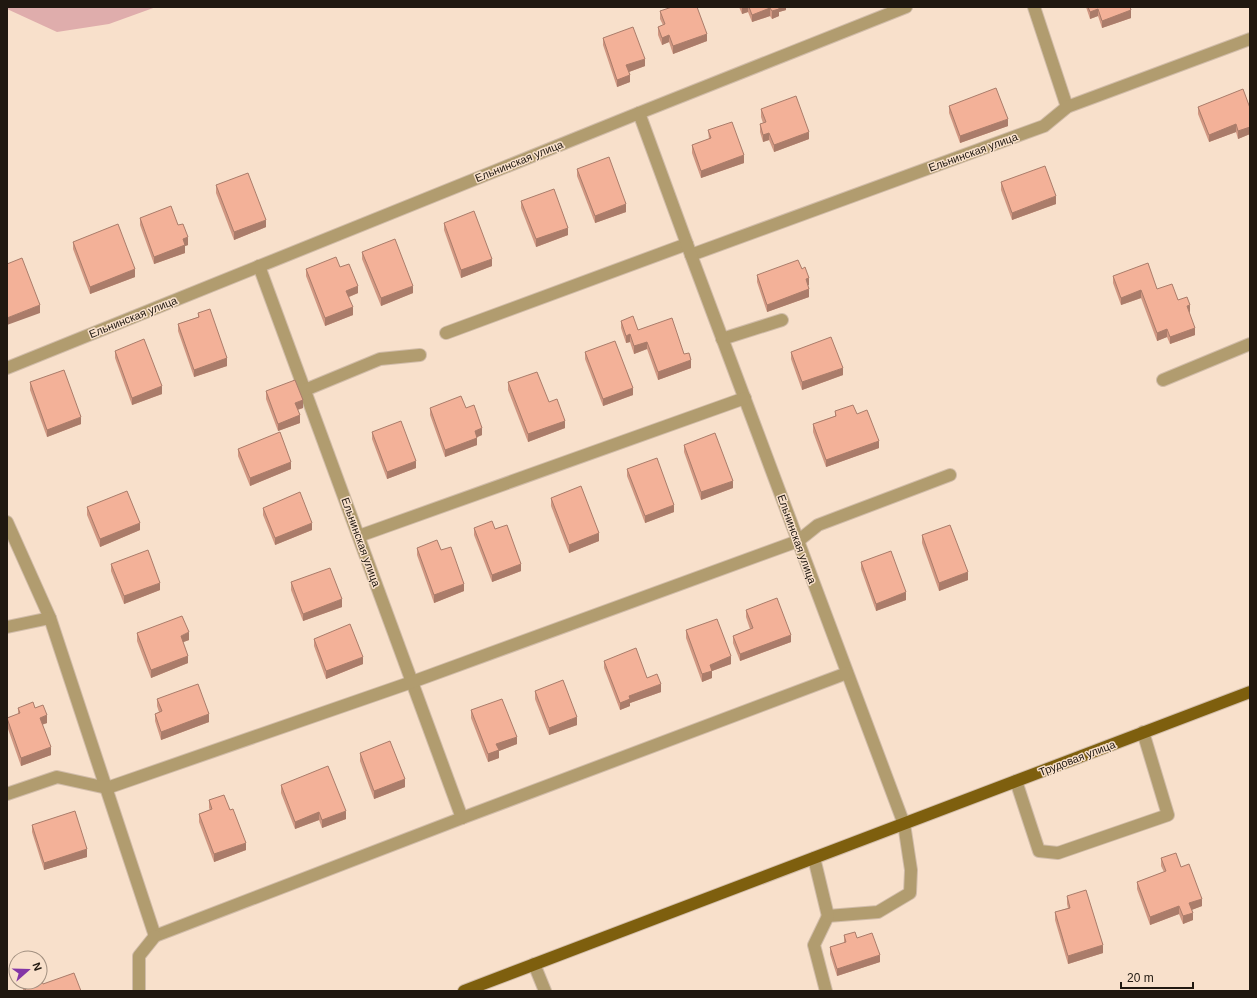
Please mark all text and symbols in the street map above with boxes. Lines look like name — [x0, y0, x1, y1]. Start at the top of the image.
street label: Ельнинская улица — [927, 130, 1020, 174]
street label: Ельнинская улица — [473, 138, 565, 184]
street label: Ельнинская улица — [87, 294, 179, 340]
street label: Ельнинская улица — [775, 493, 819, 586]
street label: Ельнинская улица — [339, 496, 383, 589]
street label: Трудовая улица — [1037, 738, 1118, 778]
north arrow — [8, 950, 48, 990]
text: N — [30, 961, 44, 972]
scale bar — [1121, 964, 1193, 990]
text: 20 m — [1127, 971, 1154, 985]

